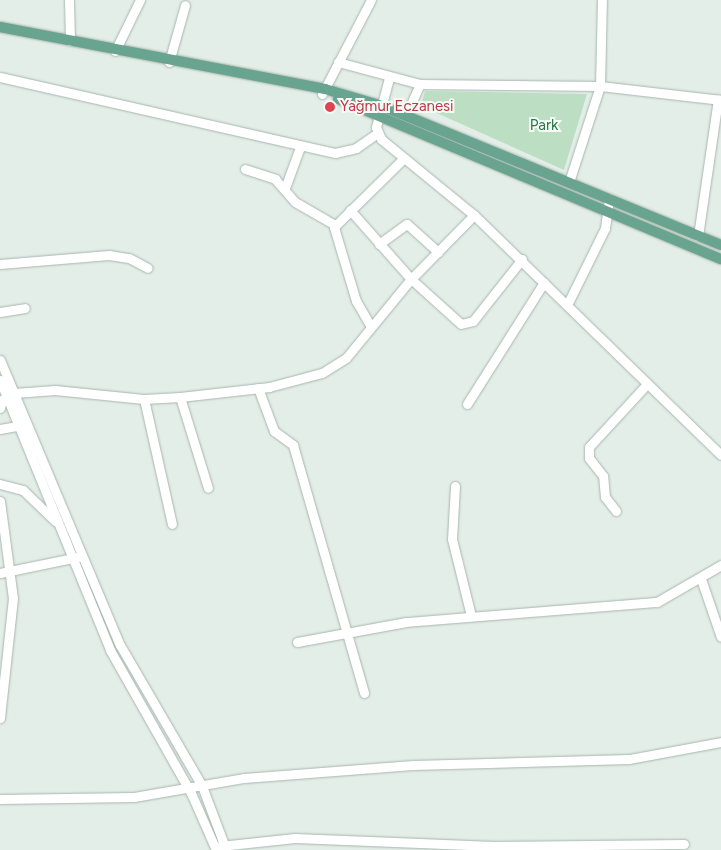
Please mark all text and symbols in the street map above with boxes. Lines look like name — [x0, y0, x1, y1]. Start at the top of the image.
place label: Yağmur Eczanesi — [340, 98, 454, 116]
marker: Yağmur Eczanesi — [324, 101, 336, 113]
park label: Park — [530, 117, 558, 135]

